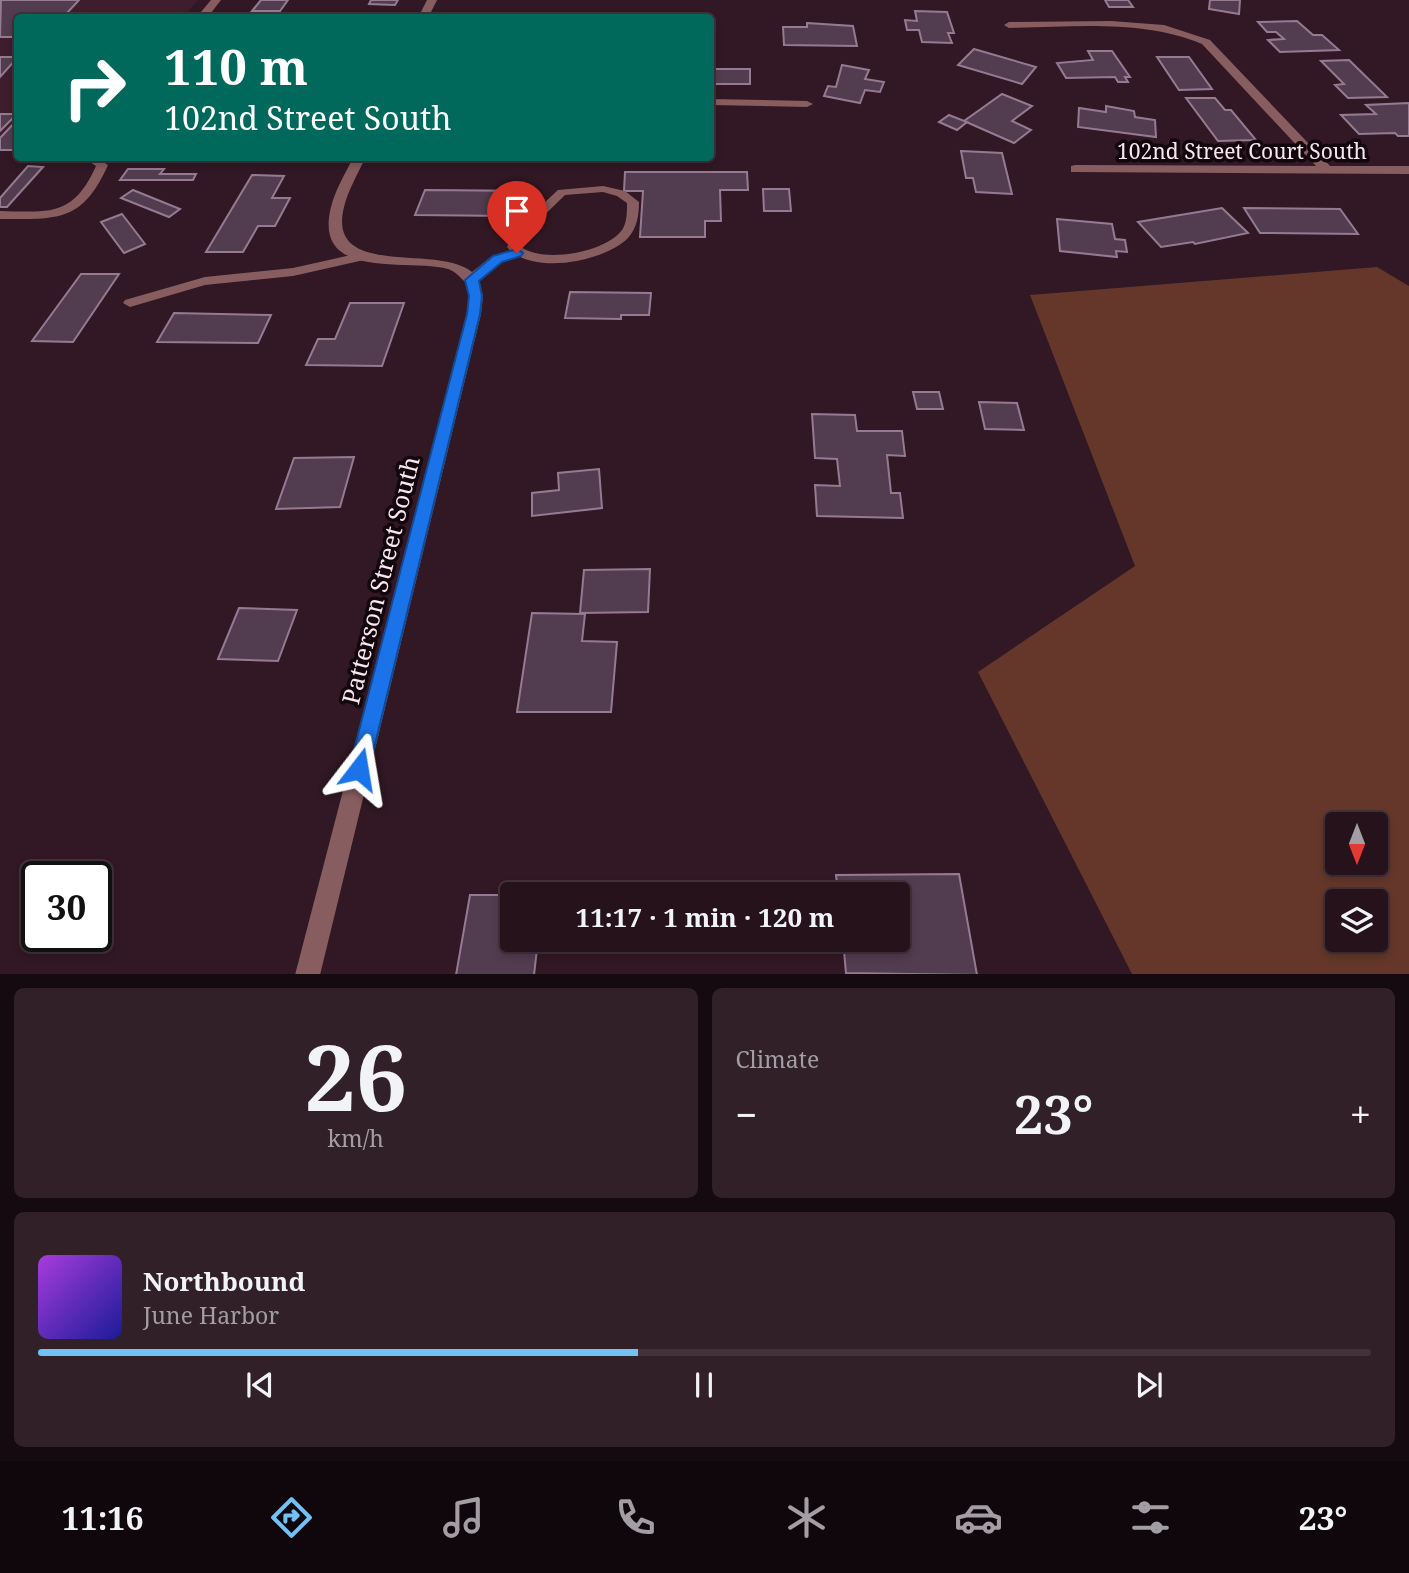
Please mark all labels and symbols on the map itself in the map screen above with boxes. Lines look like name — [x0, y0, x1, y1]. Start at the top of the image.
street label: 102nd Street Court South — [1117, 137, 1367, 165]
pin — [487, 181, 547, 253]
street label: Patterson Street South — [333, 453, 427, 707]
position arrow — [322, 732, 396, 806]
north arrow — [1325, 812, 1388, 875]
speed limit sign: 30 — [21, 861, 112, 952]

